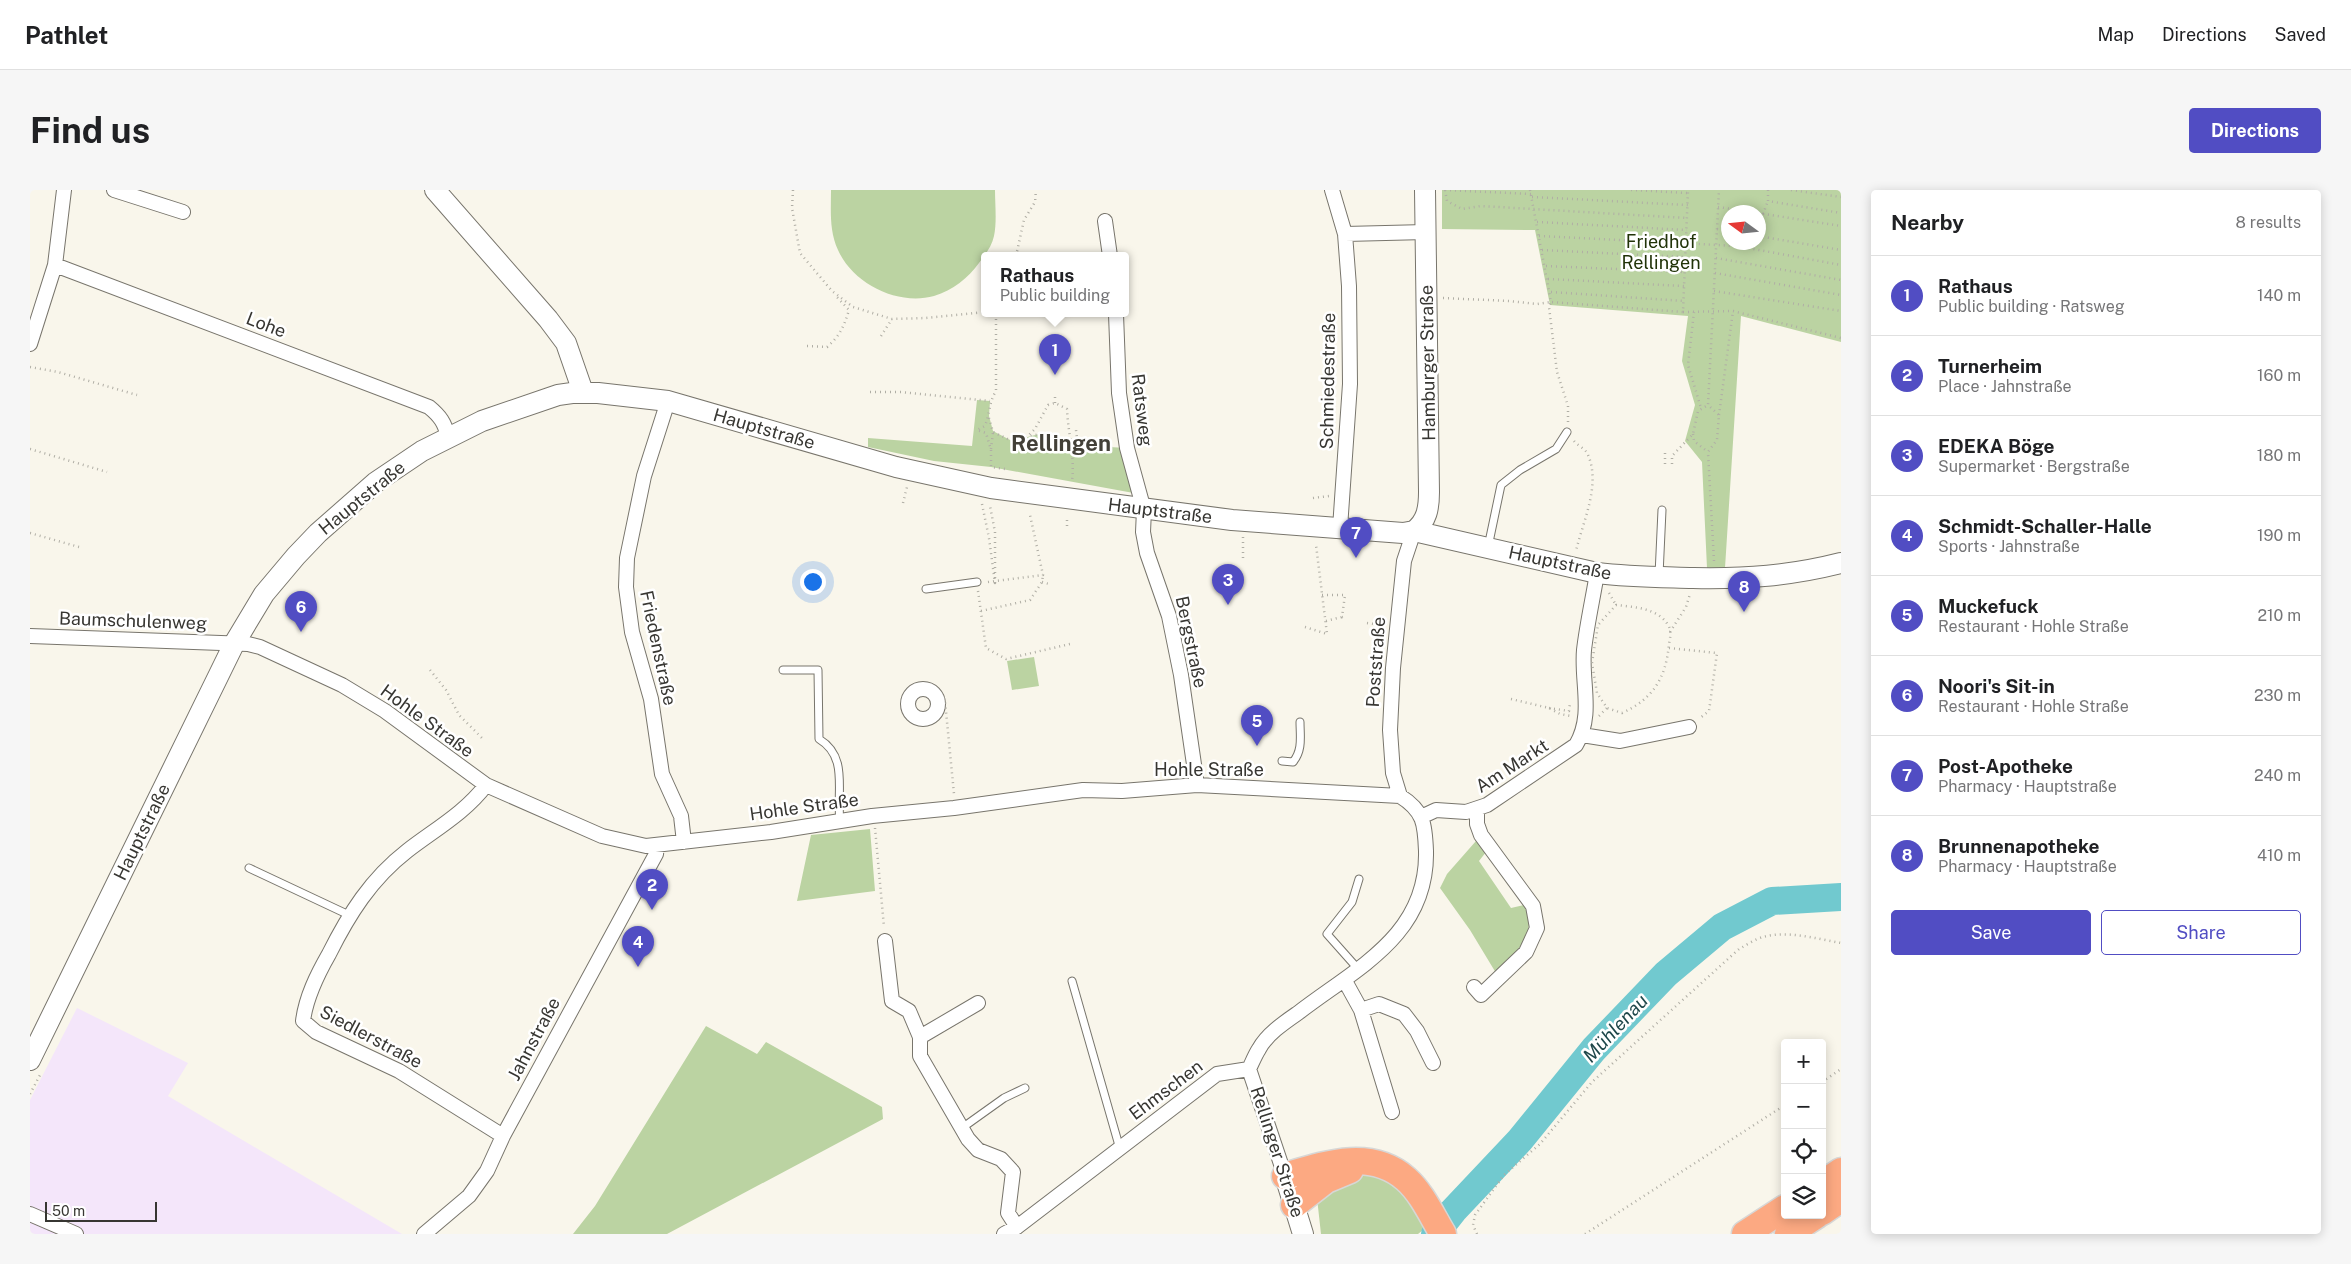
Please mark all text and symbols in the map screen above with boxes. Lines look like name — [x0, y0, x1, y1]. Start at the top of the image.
text: Pathlet — [25, 21, 108, 49]
text: Map — [2097, 24, 2134, 45]
text: Directions — [2162, 24, 2247, 45]
text: Saved — [2275, 24, 2326, 45]
button: Directions — [2189, 108, 2321, 153]
text: Find us — [30, 110, 150, 151]
north arrow — [1721, 205, 1766, 250]
text: Nearby — [1891, 210, 1964, 235]
text: 8 results — [2236, 213, 2301, 232]
park label: Friedhof Rellingen — [1621, 231, 1701, 273]
popup — [981, 252, 1129, 317]
text: Rathaus — [1000, 264, 1074, 286]
text: Rathaus — [1938, 275, 2013, 297]
street label: Hamburger Straße — [1416, 285, 1439, 441]
text: Public building — [1000, 286, 1110, 305]
text: 1 — [1904, 286, 1910, 305]
text: 140 m — [2257, 286, 2301, 305]
text: Public building · Ratsweg — [1938, 297, 2125, 316]
street label: Lohe — [243, 307, 289, 342]
street label: Schmiedestraße — [1316, 313, 1339, 449]
pin: 1 — [1039, 334, 1071, 375]
text: Turnerheim — [1938, 355, 2042, 377]
text: 2 — [1902, 366, 1912, 385]
text: 160 m — [2257, 366, 2301, 385]
street label: Ratsweg — [1128, 373, 1157, 447]
text: Place · Jahnstraße — [1938, 377, 2072, 396]
street label: Hauptstraße — [711, 404, 817, 453]
district label: Rellingen — [1011, 430, 1111, 456]
text: EDEKA Böge — [1938, 435, 2055, 457]
text: 3 — [1902, 446, 1912, 465]
text: 180 m — [2257, 446, 2301, 465]
street label: Hauptstraße — [314, 456, 409, 539]
text: Supermarket · Bergstraße — [1938, 457, 2130, 476]
street label: Hauptstraße — [1107, 494, 1213, 527]
text: Schmidt-Schaller-Halle — [1938, 515, 2152, 537]
pin: 7 — [1340, 517, 1372, 558]
text: 4 — [1902, 526, 1912, 545]
text: 190 m — [2257, 526, 2301, 545]
text: Sports · Jahnstraße — [1938, 537, 2080, 556]
street label: Hauptstraße — [1507, 541, 1614, 584]
pin: 3 — [1212, 564, 1244, 605]
your location — [800, 569, 826, 595]
pin: 8 — [1728, 571, 1760, 612]
street label: Friedenstraße — [636, 588, 681, 707]
pin: 6 — [285, 591, 317, 632]
street label: Bergstraße — [1172, 594, 1211, 690]
text: Muckefuck — [1938, 595, 2038, 617]
text: 5 — [1902, 606, 1912, 625]
text: 210 m — [2257, 606, 2301, 625]
street label: Baumschulenweg — [59, 607, 207, 634]
street label: Poststraße — [1362, 616, 1389, 708]
text: Restaurant · Hohle Straße — [1938, 617, 2129, 636]
text: Noori's Sit-in — [1938, 675, 2055, 697]
street label: Hohle Straße — [377, 680, 478, 761]
text: 6 — [1902, 686, 1912, 705]
text: 230 m — [2254, 686, 2301, 705]
text: Restaurant · Hohle Straße — [1938, 697, 2129, 716]
pin: 5 — [1241, 705, 1273, 746]
street label: Am Markt — [1471, 734, 1552, 797]
text: Post-Apotheke — [1938, 755, 2073, 777]
street label: Hohle Straße — [1154, 759, 1264, 780]
text: 7 — [1902, 766, 1912, 785]
text: 240 m — [2254, 766, 2301, 785]
text: Pharmacy · Hauptstraße — [1938, 777, 2117, 796]
street label: Hauptstraße — [109, 780, 174, 884]
street label: Hohle Straße — [748, 788, 860, 825]
text: Brunnenapotheke — [1938, 835, 2099, 857]
text: 8 — [1902, 846, 1912, 865]
text: 410 m — [2257, 846, 2301, 865]
text: Pharmacy · Hauptstraße — [1938, 857, 2117, 876]
pin: 2 — [636, 869, 668, 910]
button: Save — [1891, 910, 2091, 955]
button: Share — [2101, 910, 2301, 955]
pin: 4 — [622, 926, 654, 967]
water label: Mühlenau — [1578, 990, 1652, 1066]
street label: Jahnstraße — [503, 994, 564, 1084]
street label: Siedlerstraße — [316, 1001, 426, 1072]
map controls — [1781, 1039, 1826, 1219]
button: + — [1781, 1039, 1826, 1084]
street label: Ehmschen — [1125, 1055, 1207, 1124]
street label: Rellinger Straße — [1246, 1084, 1309, 1220]
button: − — [1781, 1084, 1826, 1129]
button: locate — [1781, 1129, 1826, 1174]
button: layers — [1781, 1174, 1826, 1219]
scale bar — [45, 1199, 158, 1222]
text: 50 m — [52, 1203, 85, 1219]

